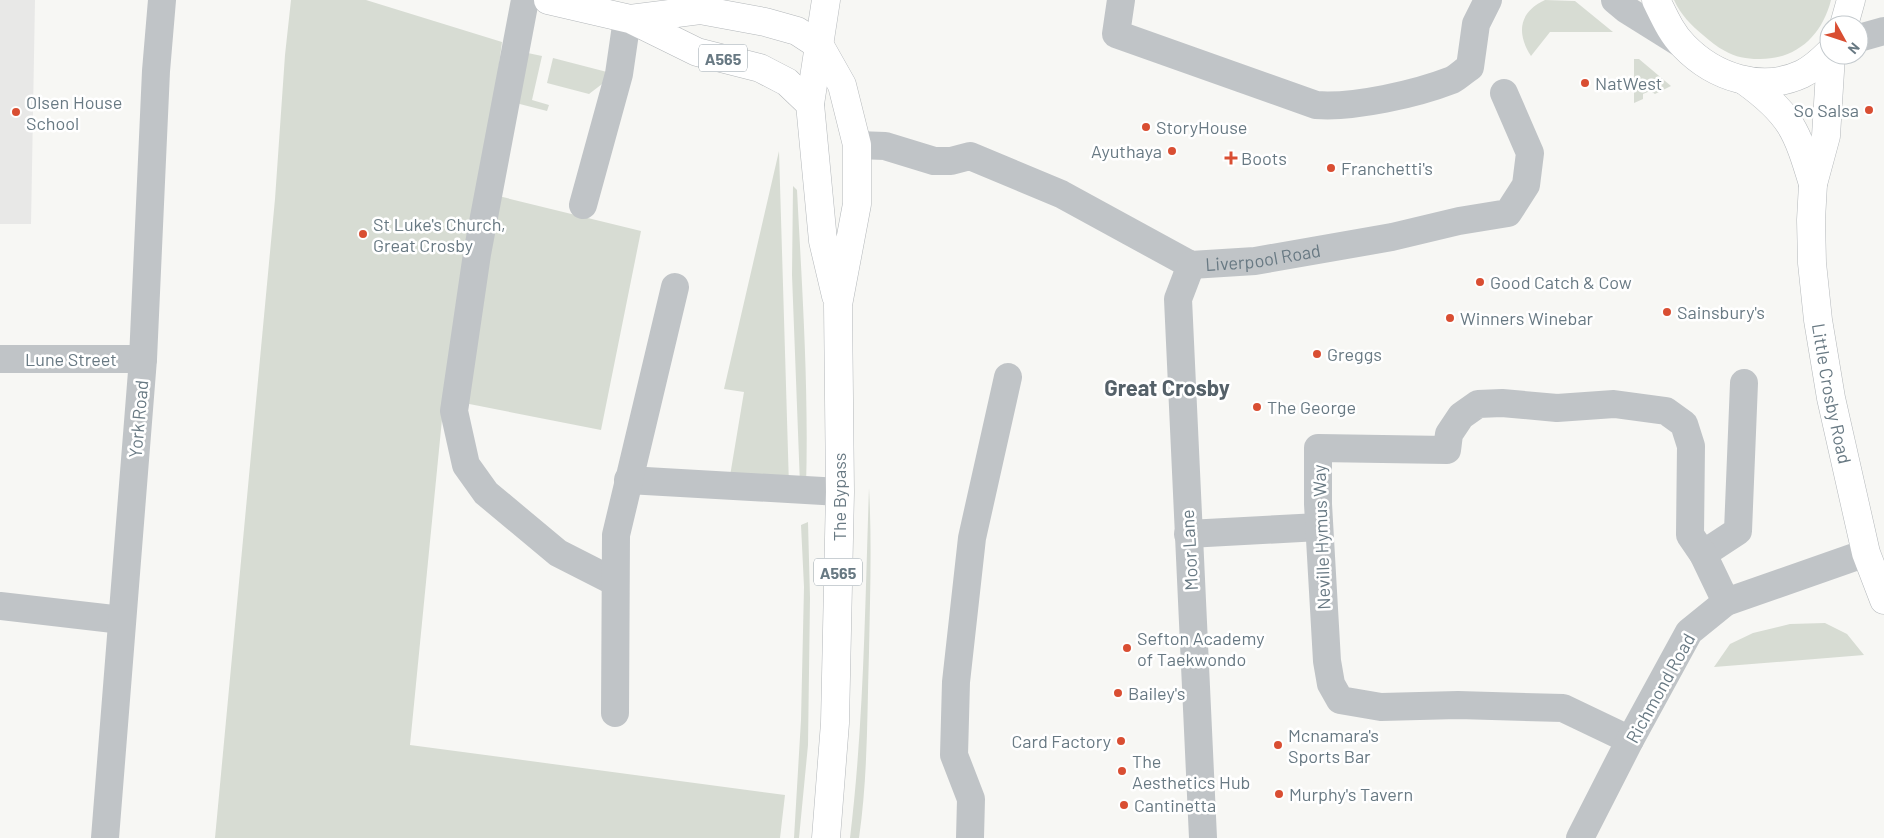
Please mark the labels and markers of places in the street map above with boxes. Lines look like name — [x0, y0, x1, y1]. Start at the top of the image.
place label: NatWest — [1595, 72, 1662, 94]
marker: NatWest — [1579, 77, 1591, 89]
place label: Olsen House School — [26, 91, 122, 134]
place label: So Salsa — [1793, 99, 1859, 121]
marker: So Salsa — [1863, 104, 1875, 116]
marker: Olsen House School — [10, 106, 22, 118]
place label: StoryHouse — [1156, 116, 1247, 138]
marker: StoryHouse — [1140, 121, 1152, 133]
place label: Ayuthaya — [1091, 140, 1162, 162]
marker: Ayuthaya — [1166, 145, 1178, 157]
place label: Boots — [1241, 147, 1287, 169]
marker: Boots — [1225, 152, 1237, 164]
place label: Franchetti's — [1341, 157, 1433, 179]
marker: Franchetti's — [1325, 162, 1337, 174]
place label: St Luke's Church, Great Crosby — [373, 213, 506, 256]
marker: St Luke's Church, Great Crosby — [357, 228, 369, 240]
place label: Good Catch & Cow — [1490, 271, 1632, 293]
marker: Good Catch & Cow — [1474, 276, 1486, 288]
place label: Sainsbury's — [1677, 301, 1765, 323]
marker: Sainsbury's — [1661, 306, 1673, 318]
place label: Winners Winebar — [1460, 307, 1594, 329]
marker: Winners Winebar — [1444, 312, 1456, 324]
place label: Greggs — [1327, 343, 1382, 365]
marker: Greggs — [1311, 348, 1323, 360]
place label: The George — [1267, 396, 1356, 418]
marker: The George — [1251, 401, 1263, 413]
place label: Sefton Academy of Taekwondo — [1137, 627, 1264, 670]
marker: Sefton Academy of Taekwondo — [1121, 642, 1133, 654]
place label: Bailey's — [1128, 682, 1185, 704]
marker: Bailey's — [1112, 687, 1124, 699]
place label: Mcnamara's Sports Bar — [1288, 724, 1379, 767]
place label: Card Factory — [1011, 730, 1111, 752]
marker: Card Factory — [1115, 735, 1127, 747]
marker: Mcnamara's Sports Bar — [1272, 739, 1284, 751]
place label: The Aesthetics Hub — [1132, 750, 1250, 793]
marker: The Aesthetics Hub — [1116, 765, 1128, 777]
place label: Murphy's Tavern — [1289, 783, 1413, 805]
marker: Murphy's Tavern — [1273, 788, 1285, 800]
place label: Cantinetta — [1134, 794, 1216, 816]
marker: Cantinetta — [1118, 799, 1130, 811]

